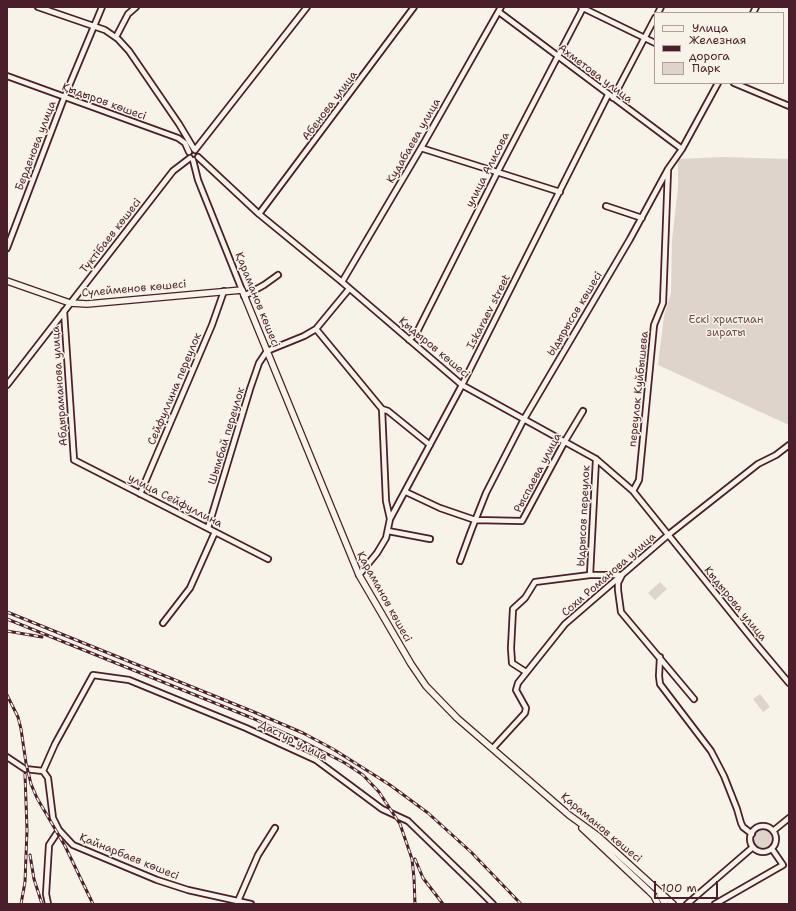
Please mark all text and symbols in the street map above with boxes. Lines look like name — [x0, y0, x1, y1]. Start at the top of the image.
legend — [654, 12, 784, 84]
text: Улица — [692, 20, 728, 36]
text: Железная дорога — [689, 32, 746, 64]
street label: Ахметова улица — [555, 42, 635, 106]
text: Парк — [692, 60, 720, 76]
street label: Абенова улица — [300, 69, 360, 143]
street label: Қыдыров көшесі — [60, 81, 148, 123]
street label: Кудабаева улица — [384, 96, 444, 186]
street label: Берденова улица — [13, 99, 59, 193]
street label: улица Алисова — [463, 130, 513, 210]
street label: Түктібаев көшесі — [78, 196, 144, 276]
street label: Қараманов көшесі — [232, 250, 282, 350]
street label: Ыдырысов көшесі — [545, 269, 605, 359]
street label: Iskaraev street — [464, 272, 514, 352]
street label: Сүлейменов көшесі — [81, 278, 187, 300]
park label: Ескі христиан зираты — [689, 313, 763, 339]
street label: Қыдыров көшесі — [396, 314, 472, 382]
street label: Абдыраманова улица — [49, 325, 71, 447]
street label: переулок Куйбышева — [626, 330, 652, 448]
street label: Сейфуллина переулок — [145, 331, 205, 447]
street label: Шымбай переулок — [206, 386, 248, 486]
street label: Рыспаева улица — [511, 431, 565, 515]
street label: Ыдрысов переулок — [575, 465, 593, 567]
street label: улица Сейфуллина — [125, 471, 225, 531]
street label: Сохи Романова улица — [559, 530, 659, 620]
street label: Қараманов көшесі — [354, 549, 414, 645]
street label: Кыдырова улица — [701, 564, 769, 644]
street label: Дастур улица — [256, 718, 330, 764]
street label: Қараманов көшесі — [558, 790, 644, 866]
street label: Қайнарбаев көшесі — [77, 831, 181, 883]
scale bar — [656, 873, 720, 899]
text: 100 m — [661, 880, 697, 896]

